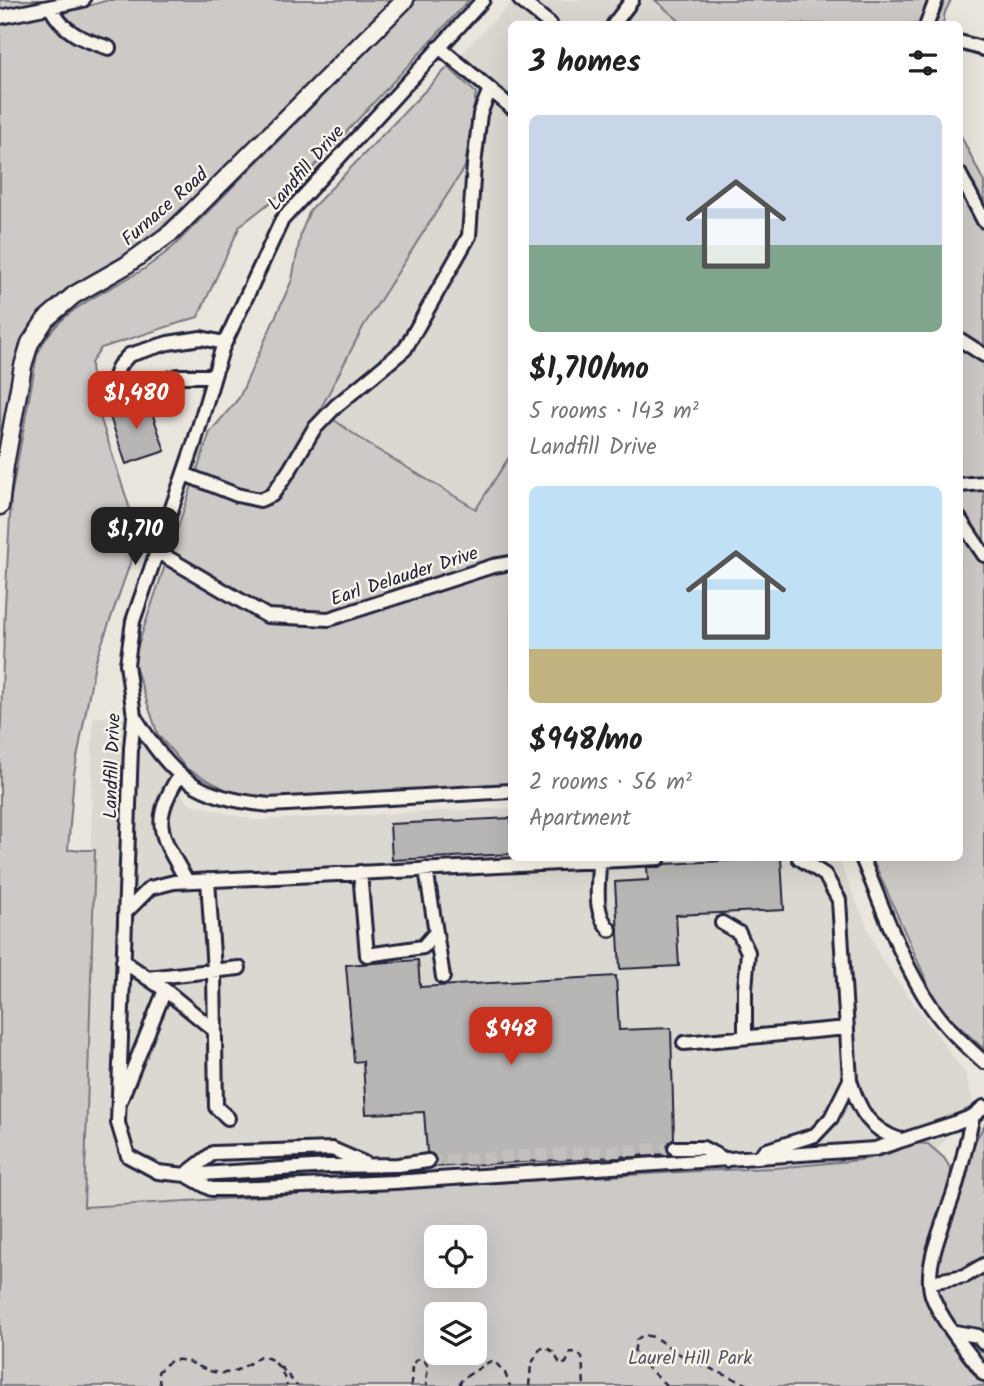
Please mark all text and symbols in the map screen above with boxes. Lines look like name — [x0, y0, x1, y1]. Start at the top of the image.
text: 3 homes — [529, 39, 641, 87]
icon: filters — [904, 44, 942, 82]
street label: Landfill Drive — [261, 118, 353, 218]
street label: Furnace Road — [115, 161, 216, 254]
icon: home — [673, 161, 799, 287]
text: $1,710/mo — [529, 346, 649, 394]
pin: $1,480 — [79, 372, 193, 431]
text: $1,480 — [104, 376, 168, 412]
text: 5 rooms · 143 m² — [529, 394, 699, 430]
text: Landfill Drive — [529, 430, 657, 466]
pin: $1,710 — [78, 508, 192, 567]
text: $1,710 — [107, 512, 163, 548]
icon: home — [673, 532, 799, 658]
street label: Earl Delauder Drive — [327, 539, 483, 615]
street label: Landfill Drive — [96, 712, 130, 819]
text: $948/mo — [529, 717, 643, 765]
text: 2 rooms · 56 m² — [529, 765, 692, 801]
text: Apartment — [529, 801, 631, 837]
pin: $948 — [470, 1007, 552, 1067]
text: $948 — [485, 1012, 537, 1048]
map controls — [424, 1225, 487, 1365]
button: locate — [424, 1225, 487, 1288]
button: layers — [424, 1302, 487, 1365]
park label: Laurel Hill Park — [628, 1344, 752, 1374]

